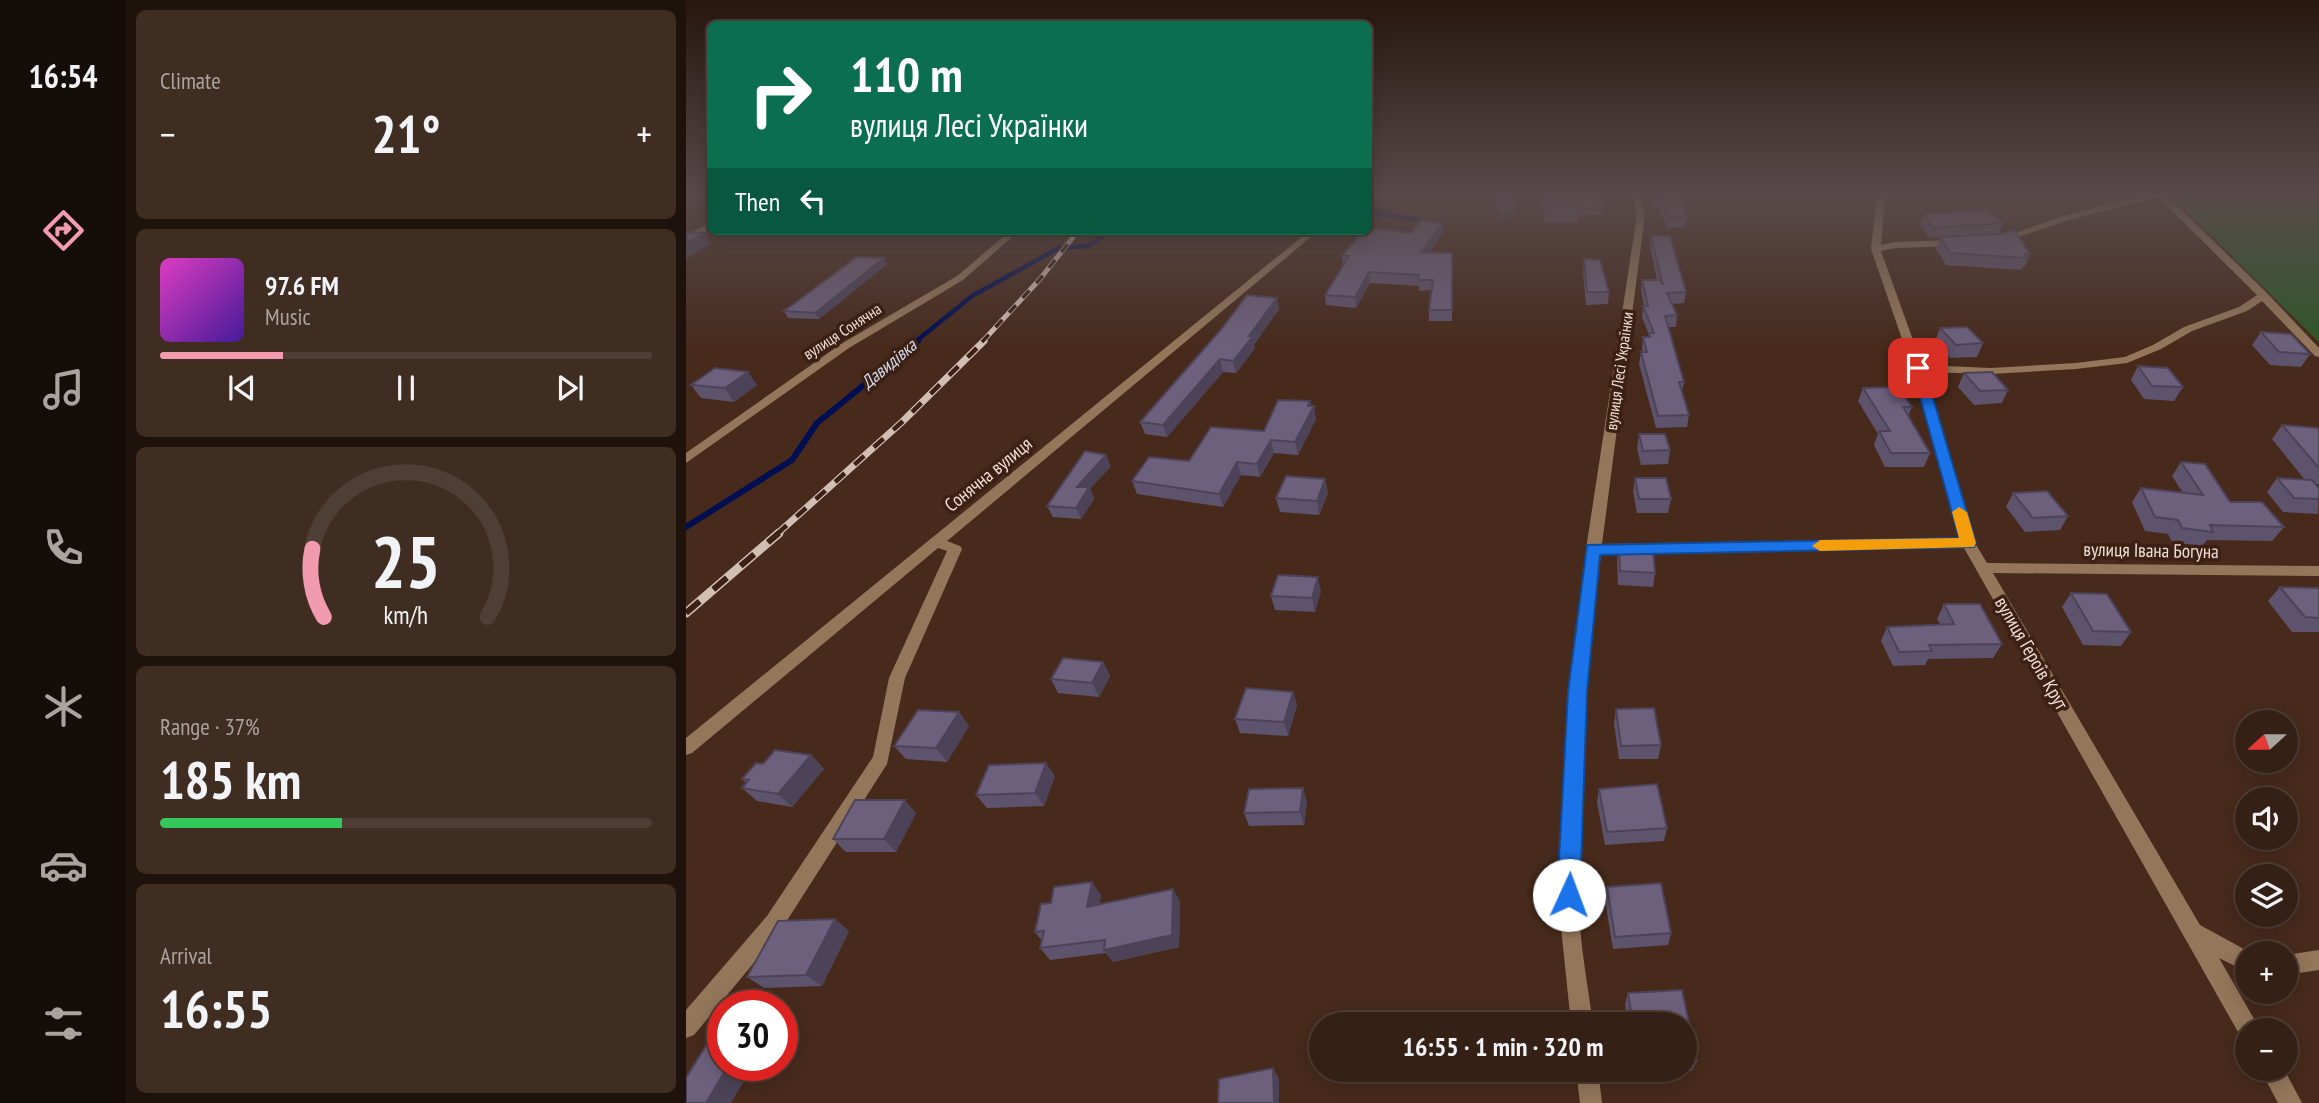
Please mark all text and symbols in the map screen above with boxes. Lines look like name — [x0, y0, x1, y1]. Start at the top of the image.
text: 110 m — [850, 42, 963, 106]
icon: right — [735, 49, 826, 140]
text: 16:54 — [28, 55, 98, 97]
text: Climate — [160, 66, 221, 95]
text: 21° — [372, 100, 440, 167]
text: вулиця Лесі Українки — [850, 104, 1088, 146]
text: − — [160, 109, 176, 158]
text: + — [636, 109, 652, 158]
icon: left — [794, 182, 832, 220]
text: Then — [735, 185, 780, 218]
icon: directions — [39, 206, 88, 255]
text: 97.6 FM — [265, 269, 339, 302]
street label: вулиця Сонячна — [799, 298, 885, 364]
text: Music — [265, 302, 311, 331]
street label: вулиця Лесі Українки — [1601, 311, 1637, 431]
water label: Давидівка — [855, 333, 922, 394]
pin — [1888, 338, 1948, 398]
icon: arrive — [1899, 349, 1937, 387]
icon: music — [39, 365, 88, 414]
icon: previous — [223, 369, 261, 407]
icon: pause — [387, 369, 425, 407]
icon: next — [551, 369, 589, 407]
street label: Сонячна вулиця — [939, 431, 1037, 517]
text: 25 — [371, 514, 441, 608]
icon: phone — [39, 523, 88, 572]
street label: вулиця Івана Богуна — [2083, 537, 2219, 563]
street label: вулиця Героїв Крут — [1990, 592, 2075, 715]
text: km/h — [384, 599, 428, 631]
icon: climate — [39, 682, 88, 731]
north arrow — [2235, 710, 2298, 774]
map controls — [2235, 710, 2298, 1081]
text: Range · 37% — [160, 712, 260, 741]
text: 185 km — [160, 746, 301, 813]
button: sound — [2235, 787, 2298, 850]
icon: car — [39, 841, 88, 890]
position arrow — [1532, 858, 1606, 932]
button: layers — [2235, 864, 2298, 927]
text: Arrival — [160, 941, 212, 970]
button: + — [2235, 941, 2298, 1004]
text: 16:55 — [160, 975, 272, 1042]
speed limit sign: 30 — [707, 990, 798, 1081]
icon: filters — [39, 999, 88, 1048]
button: − — [2235, 1018, 2298, 1081]
text: 16:55 · 1 min · 320 m — [1403, 1030, 1603, 1063]

